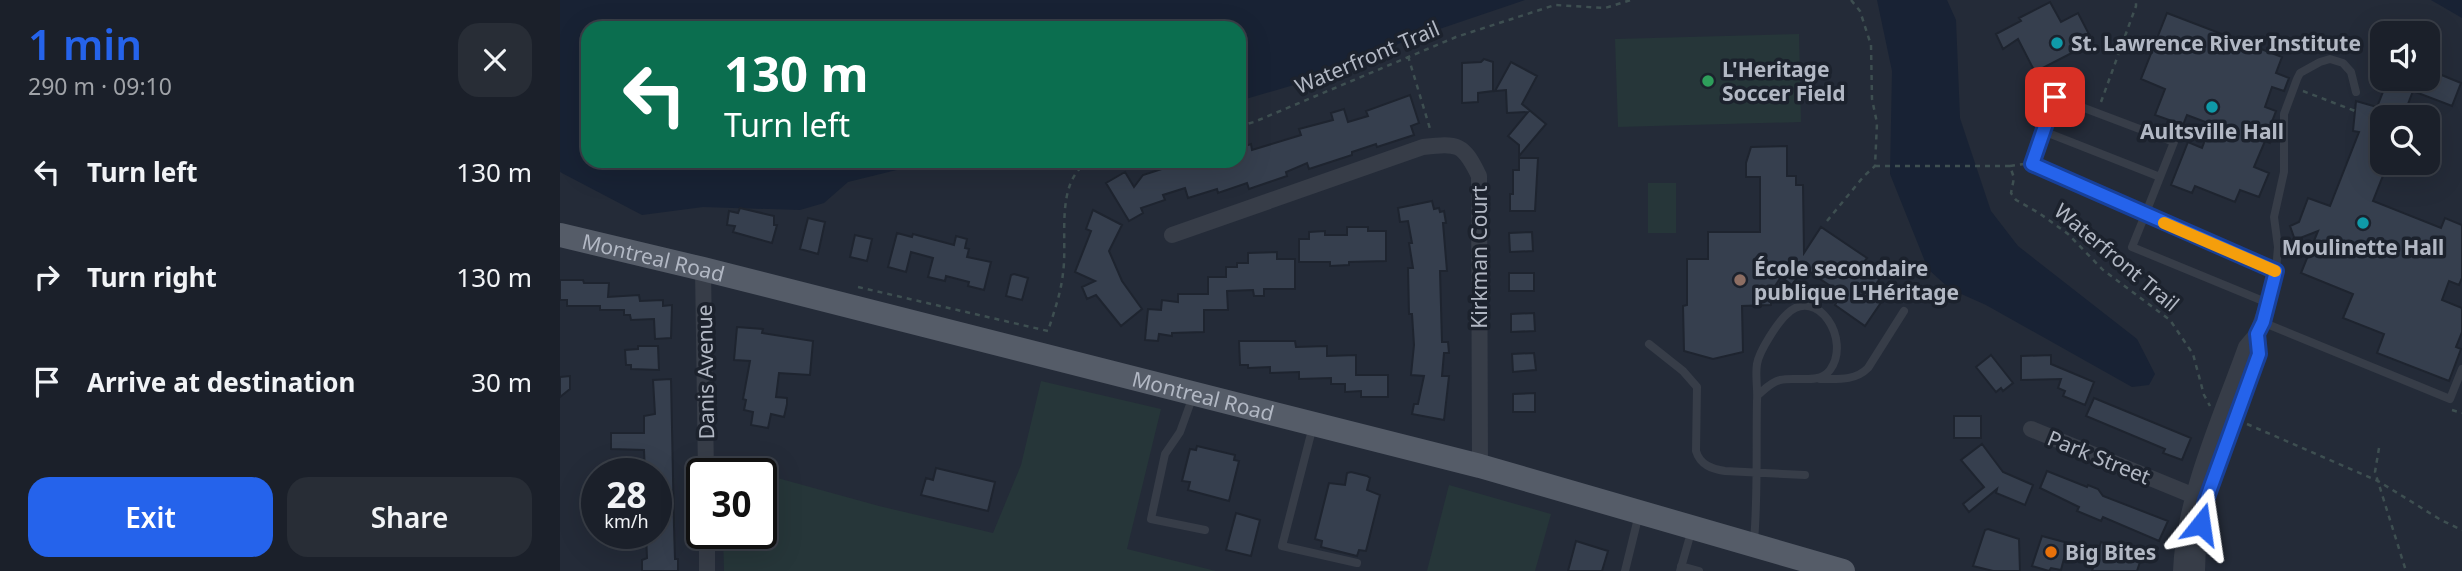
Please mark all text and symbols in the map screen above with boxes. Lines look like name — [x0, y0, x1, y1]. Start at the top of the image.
street label: Waterfront Trail — [1290, 14, 1444, 100]
text: 1 min — [28, 15, 142, 72]
map controls — [2370, 21, 2440, 175]
button: sound — [2370, 21, 2440, 91]
button: close — [458, 23, 532, 97]
place label: St. Lawrence River Institute — [2071, 29, 2361, 57]
marker: St. Lawrence River Institute — [2049, 35, 2065, 51]
text: 130 m — [724, 40, 869, 106]
icon: left — [609, 49, 700, 140]
place label: L'Heritage Soccer Field — [1722, 55, 1846, 107]
pin — [2025, 67, 2085, 127]
text: 290 m · 09:10 — [28, 70, 172, 102]
marker: L'Heritage Soccer Field — [1700, 73, 1716, 89]
icon: arrive — [2036, 78, 2074, 116]
marker: Aultsville Hall — [2204, 99, 2220, 115]
text: Turn left — [724, 103, 850, 146]
button: search — [2370, 105, 2440, 175]
place label: Aultsville Hall — [2140, 117, 2284, 145]
icon: left — [28, 153, 66, 191]
text: Turn left — [87, 154, 198, 190]
text: 130 m — [456, 154, 532, 190]
street label: Kirkman Court — [1465, 185, 1493, 329]
street label: Waterfront Trail — [2049, 197, 2185, 317]
marker: Moulinette Hall — [2355, 215, 2371, 231]
street label: Montreal Road — [579, 227, 728, 288]
place label: Moulinette Hall — [2282, 233, 2444, 261]
place label: École secondaire publique L'Héritage — [1754, 254, 1959, 306]
icon: right — [28, 258, 66, 296]
text: Turn right — [87, 259, 217, 295]
text: 130 m — [456, 259, 532, 295]
marker: École secondaire publique L'Héritage — [1732, 272, 1748, 288]
street label: Danis Avenue — [690, 304, 720, 440]
icon: arrive — [28, 363, 66, 401]
text: Arrive at destination — [87, 364, 356, 400]
text: 30 m — [471, 364, 532, 400]
street label: Montreal Road — [1129, 364, 1277, 427]
street label: Park Street — [2043, 424, 2155, 490]
speed limit sign: 30 — [686, 458, 777, 549]
text: 28 — [606, 471, 647, 518]
button: Exit — [28, 477, 273, 557]
button: Share — [287, 477, 532, 557]
position arrow — [2164, 487, 2238, 561]
text: km/h — [604, 509, 649, 533]
place label: Big Bites — [2065, 538, 2156, 566]
marker: Big Bites — [2043, 544, 2059, 560]

